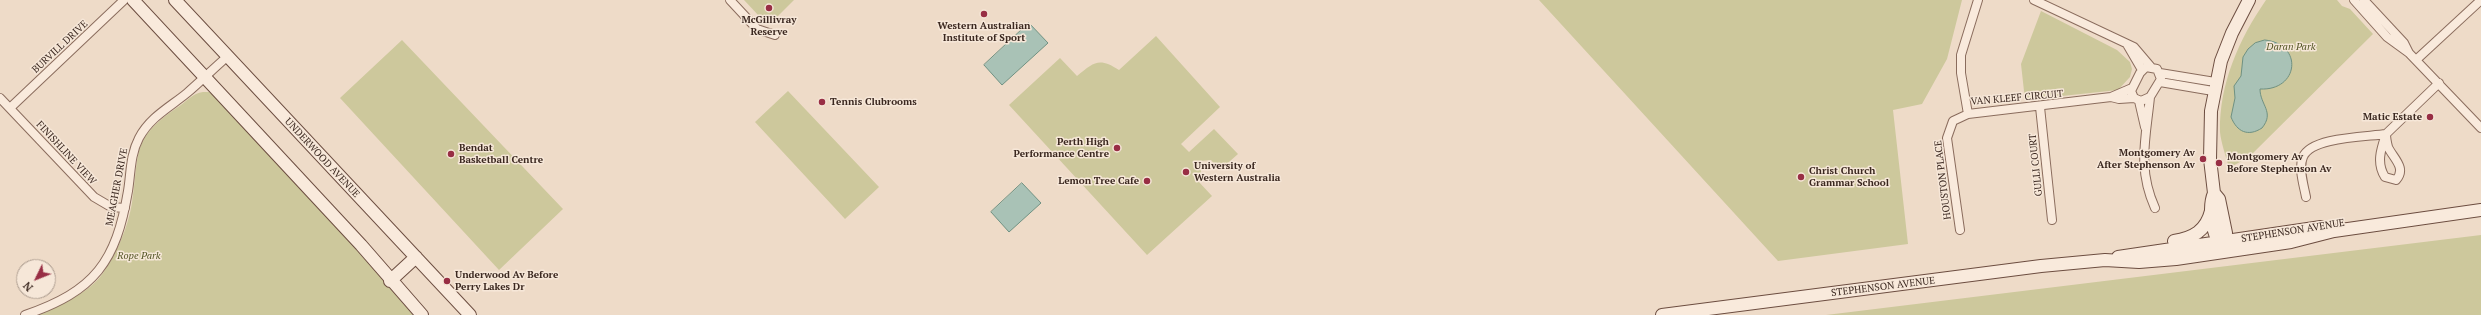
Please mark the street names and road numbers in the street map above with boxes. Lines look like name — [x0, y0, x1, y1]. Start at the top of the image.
street label: BURVILL DRIVE — [30, 18, 90, 76]
street label: VAN KLEEF CIRCUIT — [1970, 88, 2064, 108]
street label: UNDERWOOD AVENUE — [282, 116, 362, 200]
street label: FINISHLINE VIEW — [33, 119, 99, 187]
street label: GULLI COURT — [2027, 133, 2045, 197]
street label: HOUSTON PLACE — [1932, 140, 1954, 220]
street label: MEAGHER DRIVE — [104, 147, 130, 227]
street label: STEPHENSON AVENUE — [2240, 217, 2346, 245]
street label: STEPHENSON AVENUE — [1830, 275, 1936, 299]

